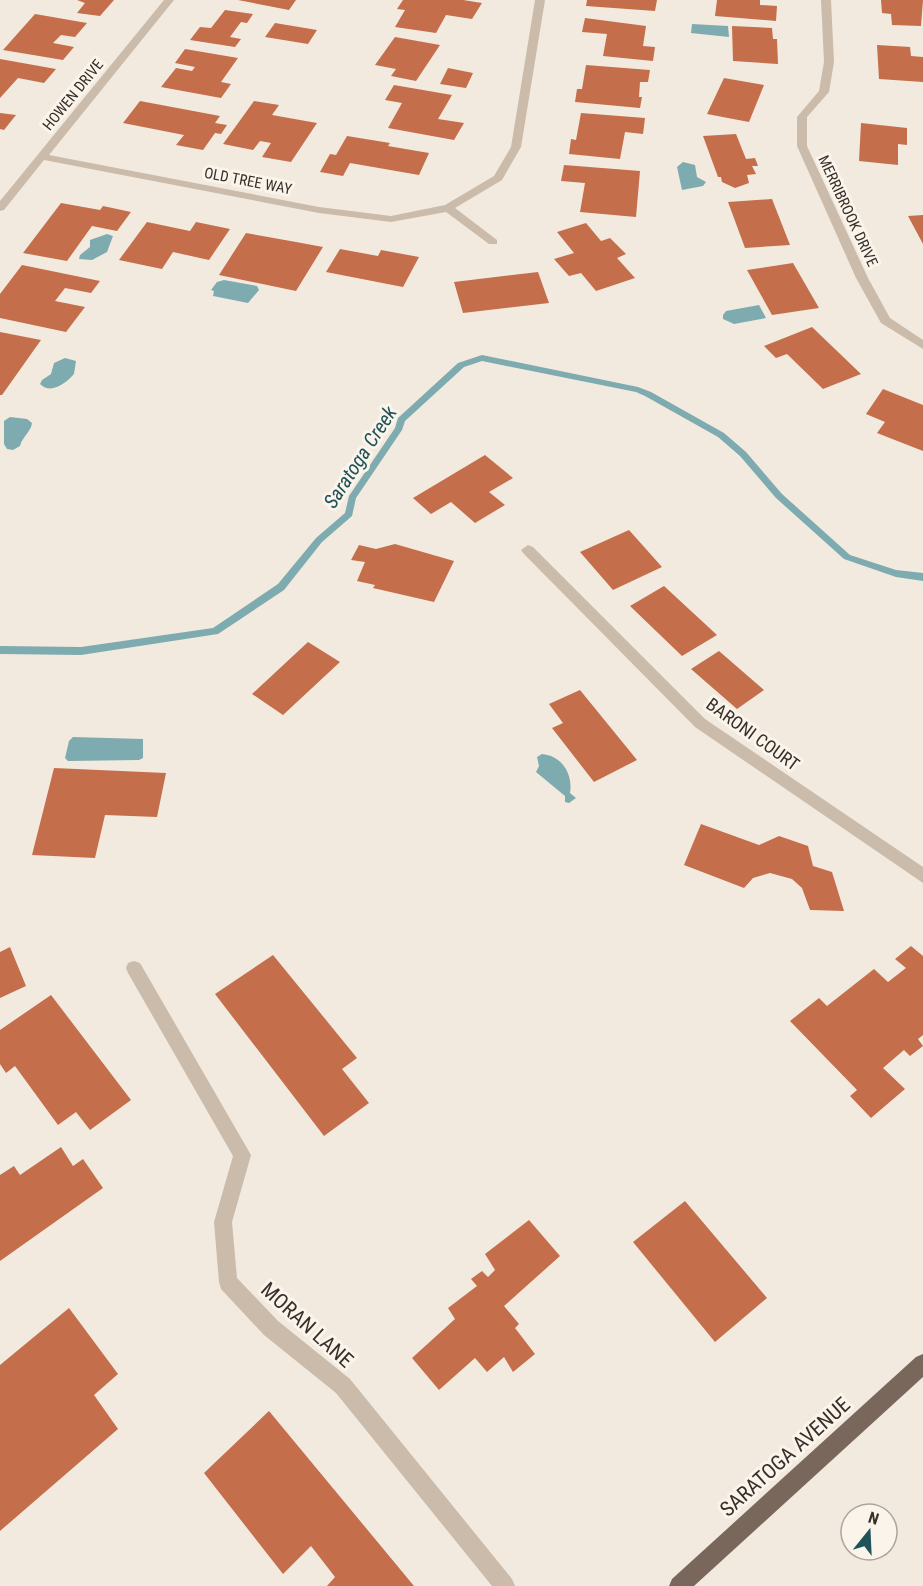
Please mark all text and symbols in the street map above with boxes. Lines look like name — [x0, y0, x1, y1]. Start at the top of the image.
street label: HOWEN DRIVE — [39, 56, 107, 134]
street label: MERRIBROOK DRIVE — [814, 153, 882, 269]
street label: OLD TREE WAY — [203, 164, 293, 198]
water label: Saratoga Creek — [318, 401, 402, 512]
street label: BARONI COURT — [702, 693, 804, 775]
street label: MORAN LANE — [256, 1277, 358, 1373]
street label: SARATOGA AVENUE — [715, 1392, 855, 1522]
north arrow — [839, 1502, 899, 1562]
text: N — [866, 1508, 881, 1529]

